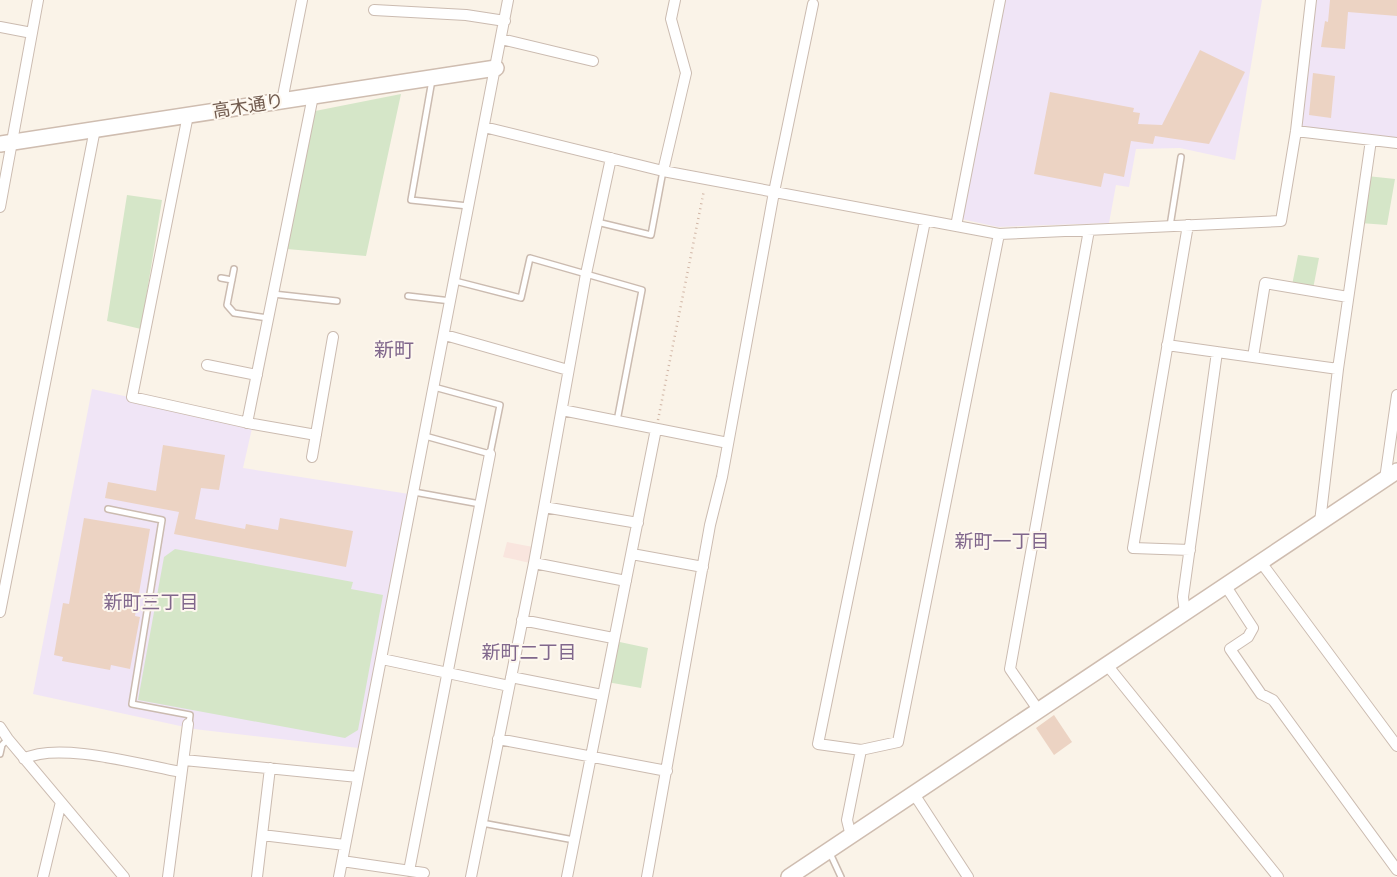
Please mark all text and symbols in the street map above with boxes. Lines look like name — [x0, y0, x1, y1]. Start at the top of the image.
street label: 高木通り — [210, 88, 286, 124]
district label: 新町 — [374, 336, 414, 365]
district label: 新町一丁目 — [954, 528, 1050, 555]
district label: 新町三丁目 — [103, 589, 199, 616]
district label: 新町二丁目 — [481, 639, 577, 666]

